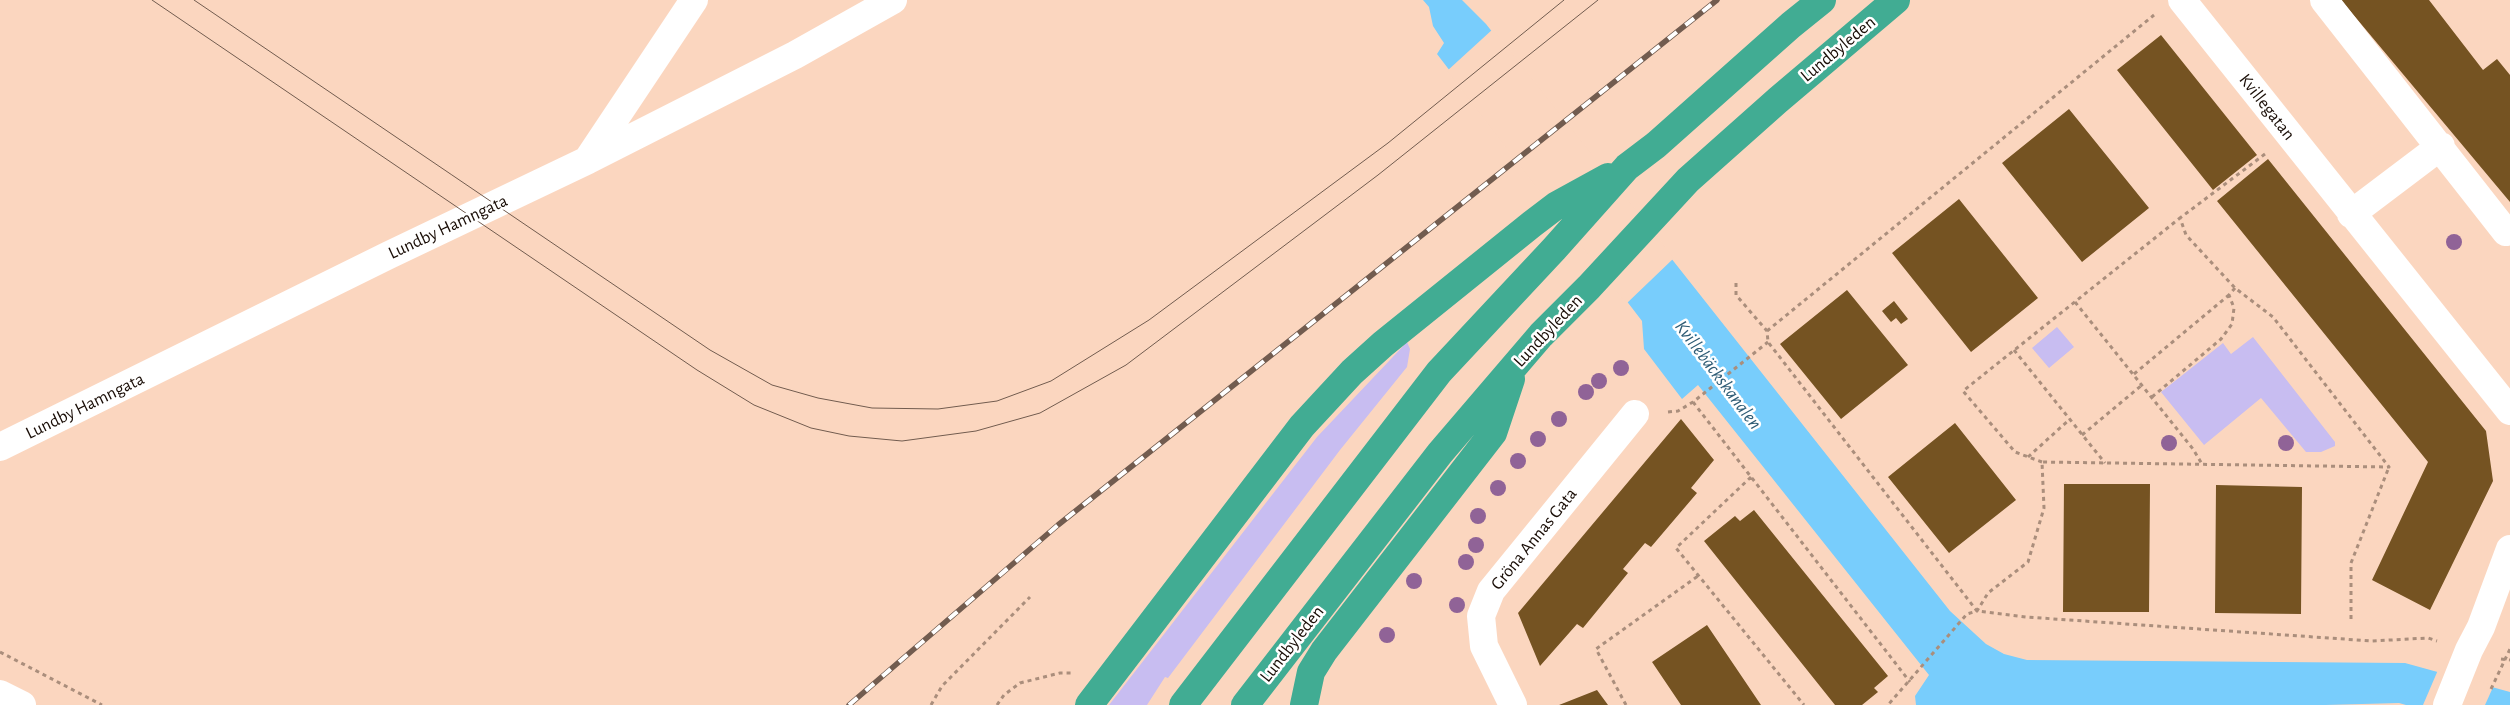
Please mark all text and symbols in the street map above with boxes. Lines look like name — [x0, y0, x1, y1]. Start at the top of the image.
street label: Lundbyleden — [1796, 11, 1880, 87]
street label: Kvillegatan — [2234, 69, 2300, 145]
street label: Lundby Hamngata — [385, 190, 511, 264]
street label: Lundbyleden — [1509, 290, 1587, 372]
water label: Kvillebäckskanalen — [1670, 316, 1766, 434]
street label: Lundby Hamngata — [22, 368, 148, 444]
street label: Gröna Annas Gata — [1486, 484, 1582, 594]
street label: Lundbyleden — [1255, 601, 1329, 687]

